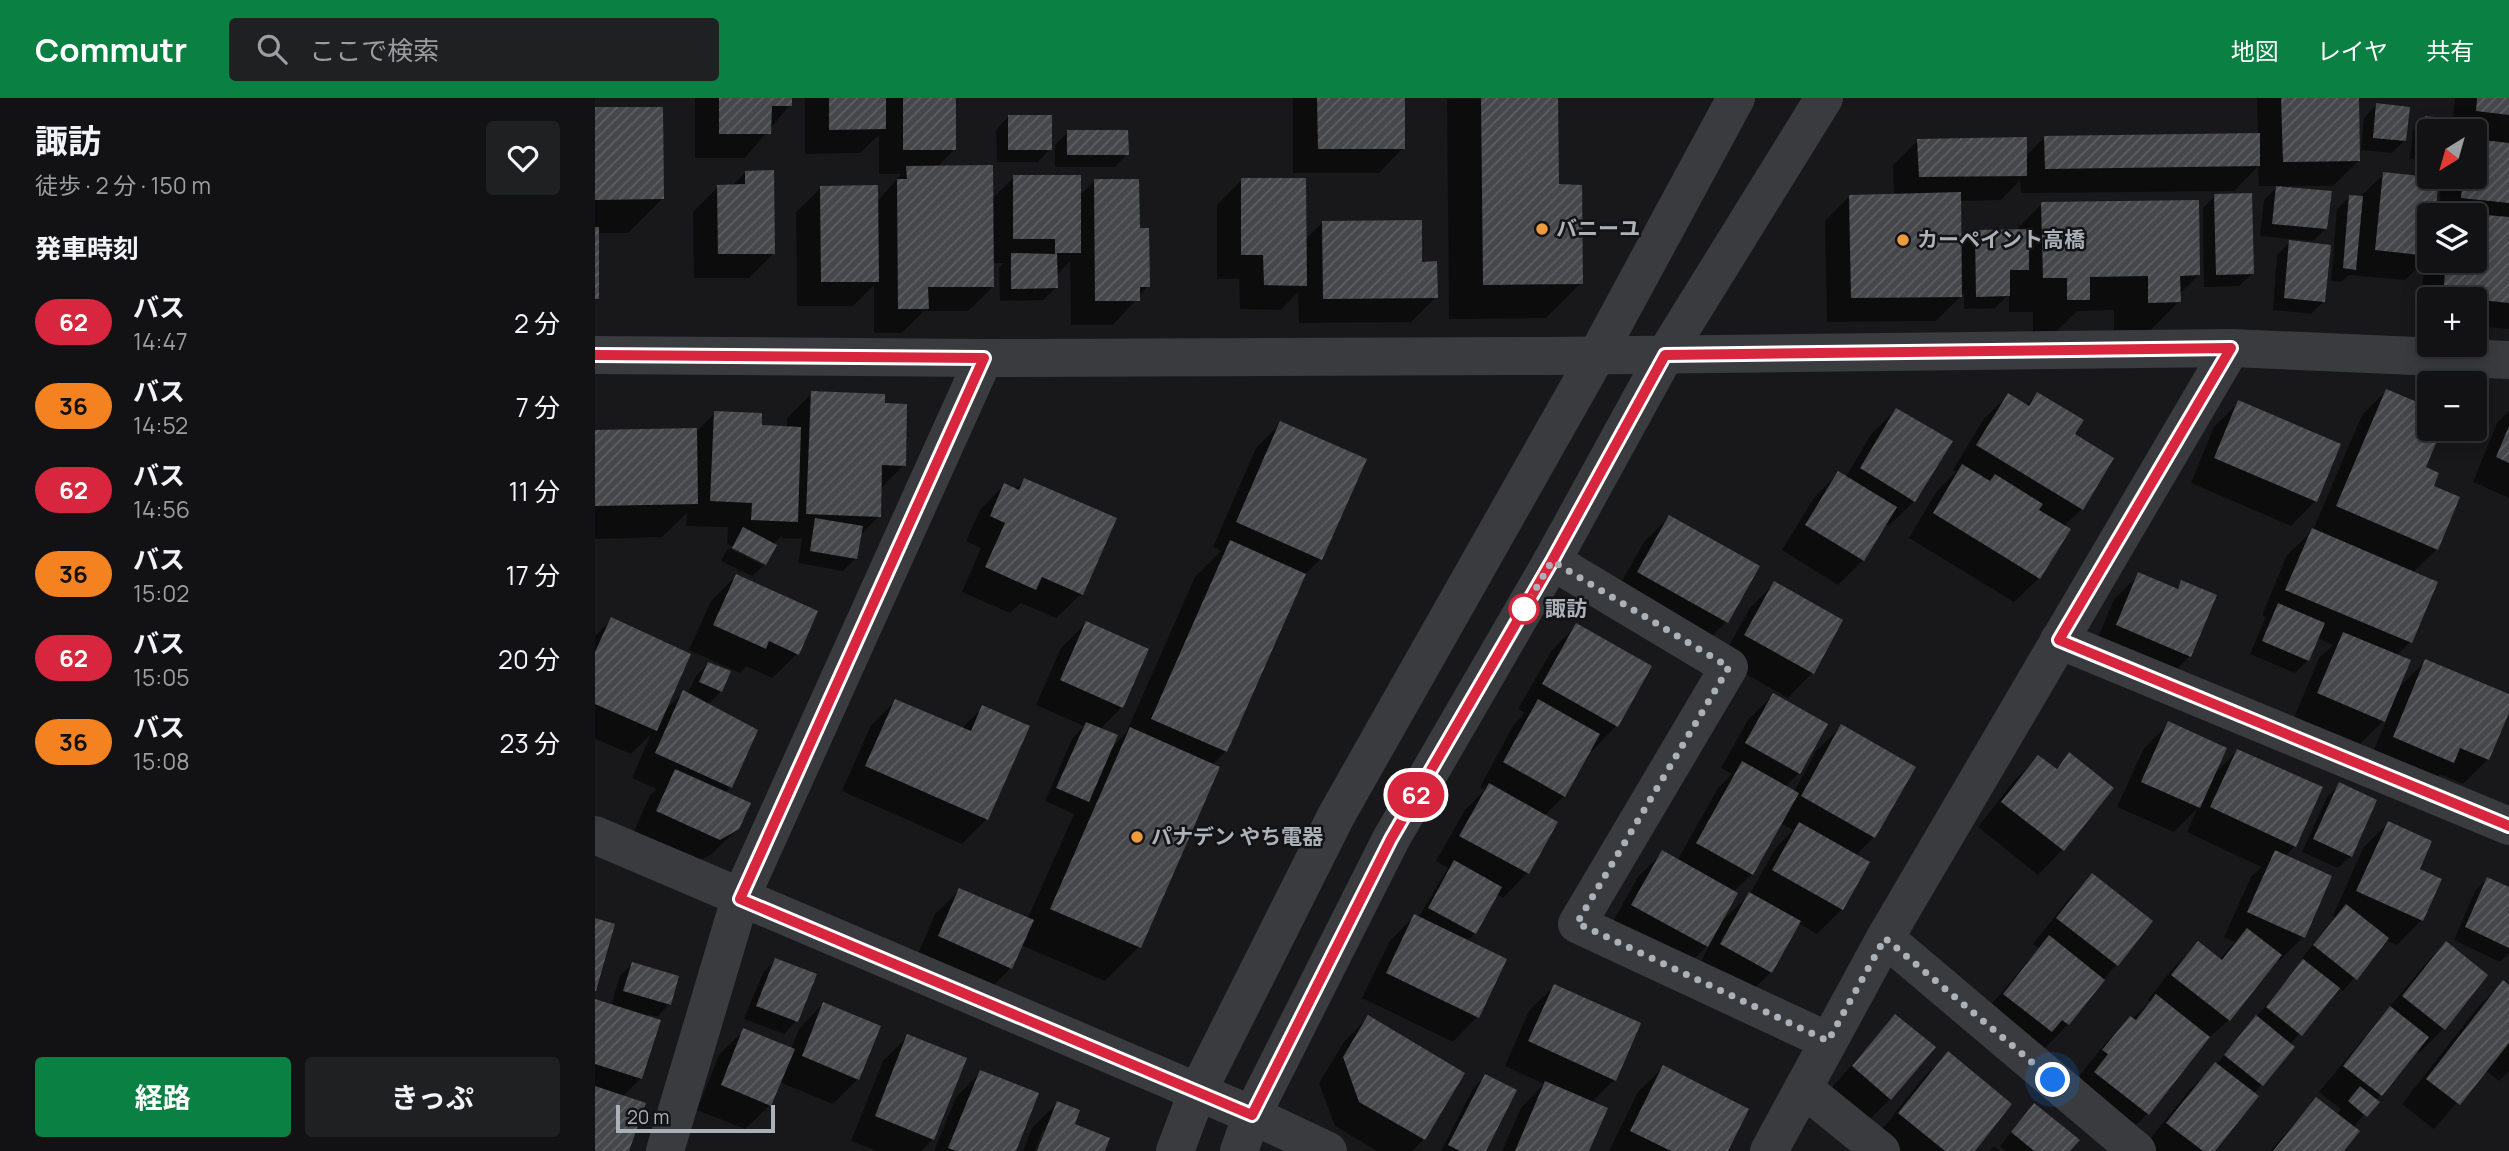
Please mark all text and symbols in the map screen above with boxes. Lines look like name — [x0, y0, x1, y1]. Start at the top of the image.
search box — [229, 18, 719, 81]
text: Commutr — [35, 27, 187, 72]
icon: search — [253, 30, 291, 68]
text: ここで検索 — [309, 32, 439, 68]
text: 地図 — [2231, 34, 2279, 67]
text: レイヤ — [2317, 34, 2388, 67]
text: 共有 — [2426, 34, 2474, 67]
text: 諏訪 — [35, 118, 101, 163]
north arrow — [2417, 119, 2487, 189]
map controls — [2417, 119, 2487, 441]
button: heart — [486, 121, 560, 195]
text: 徒歩 · 2 分 · 150 m — [35, 169, 211, 201]
button: layers — [2417, 203, 2487, 273]
place label: バニーユ — [1556, 214, 1640, 242]
marker: バニーユ — [1534, 221, 1550, 237]
place label: カーペイント高橋 — [1917, 225, 2085, 253]
text: 発車時刻 — [35, 230, 139, 266]
marker: カーペイント高橋 — [1895, 232, 1911, 248]
button: + — [2417, 287, 2487, 357]
text: バス — [133, 289, 185, 325]
text: 62 — [59, 305, 88, 338]
text: 2 分 — [514, 305, 560, 341]
text: 14:47 — [133, 325, 188, 357]
button: − — [2417, 371, 2487, 441]
text: バス — [133, 373, 185, 409]
text: 36 — [59, 389, 88, 422]
text: 7 分 — [516, 389, 560, 425]
text: 14:52 — [133, 409, 188, 441]
text: バス — [133, 457, 185, 493]
text: 62 — [59, 473, 88, 506]
text: 11 分 — [509, 473, 560, 509]
text: 14:56 — [133, 493, 190, 525]
text: バス — [133, 541, 185, 577]
text: 36 — [59, 557, 88, 590]
text: 17 分 — [506, 557, 560, 593]
text: 15:02 — [133, 577, 189, 609]
marker: 諏訪 — [1509, 594, 1539, 624]
place label: 諏訪 — [1545, 594, 1587, 622]
text: バス — [133, 625, 185, 661]
text: 62 — [59, 641, 88, 674]
text: 20 分 — [498, 641, 560, 677]
text: 15:05 — [133, 661, 189, 693]
text: バス — [133, 709, 185, 745]
text: 36 — [59, 725, 88, 758]
text: 23 分 — [500, 725, 560, 761]
text: 15:08 — [133, 745, 190, 777]
line badge: 62 — [1385, 772, 1447, 818]
text: 62 — [1401, 778, 1431, 811]
place label: パナデン やち電器 — [1151, 822, 1323, 850]
marker: パナデン やち電器 — [1129, 829, 1145, 845]
button: 経路 — [35, 1057, 291, 1137]
button: きっぷ — [305, 1057, 560, 1137]
your location — [2035, 1062, 2070, 1097]
scale bar — [616, 1102, 775, 1134]
text: 20 m — [627, 1104, 669, 1130]

